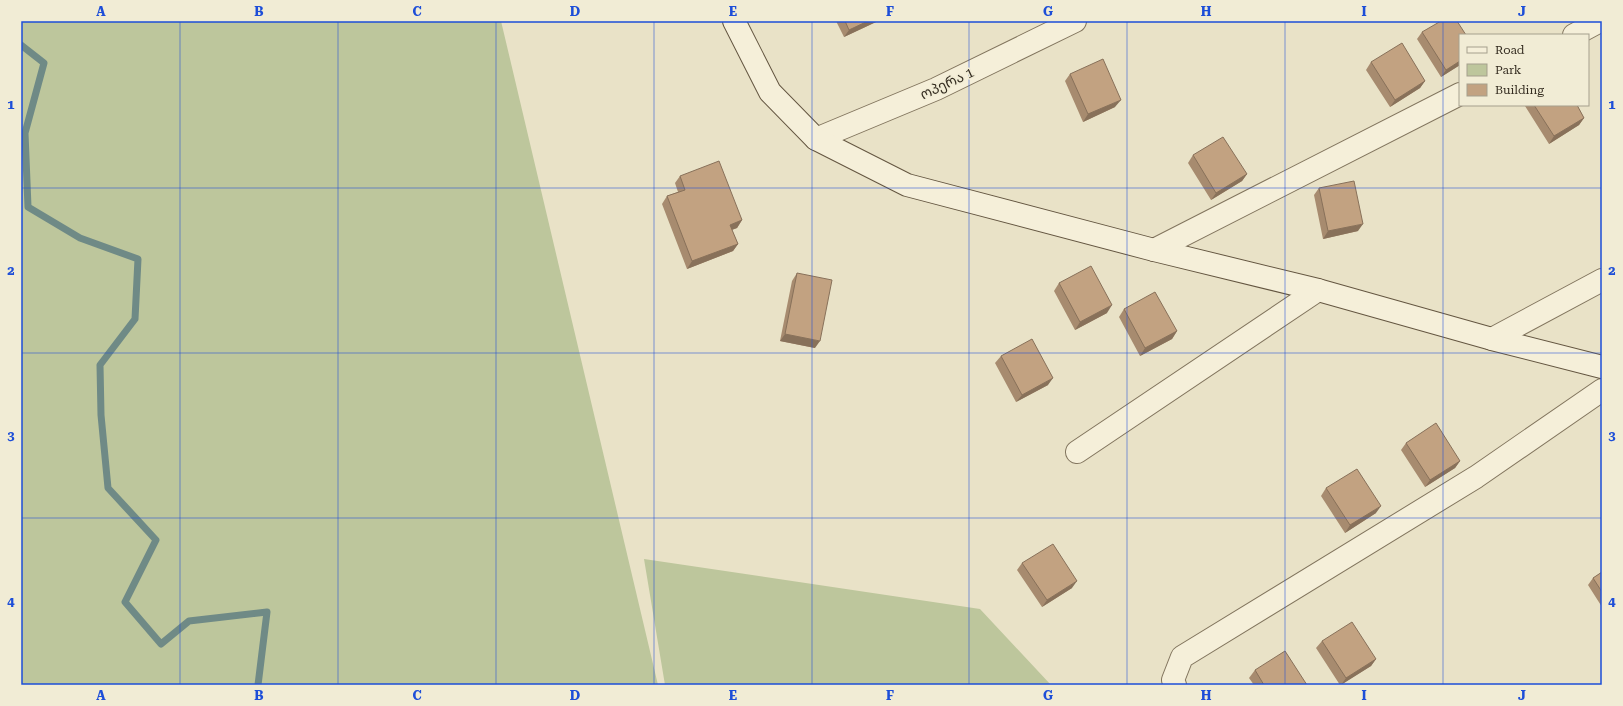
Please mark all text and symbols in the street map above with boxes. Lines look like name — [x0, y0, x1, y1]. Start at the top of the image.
text: A — [96, 4, 106, 19]
text: B — [254, 4, 264, 19]
text: C — [412, 4, 422, 19]
text: D — [570, 4, 580, 19]
text: E — [729, 4, 737, 19]
text: F — [886, 4, 894, 19]
text: G — [1043, 4, 1053, 19]
text: H — [1201, 4, 1212, 19]
text: I — [1361, 4, 1367, 19]
text: J — [1518, 4, 1526, 19]
legend — [1459, 34, 1589, 106]
text: Road — [1495, 43, 1525, 57]
text: Park — [1495, 63, 1522, 77]
street label: ოპერა 1 — [918, 64, 977, 103]
text: Building — [1495, 83, 1544, 97]
text: 1 — [7, 97, 15, 112]
text: 1 — [1608, 97, 1616, 112]
text: 2 — [7, 263, 15, 278]
text: 2 — [1608, 263, 1616, 278]
text: 3 — [7, 428, 15, 443]
text: 3 — [1608, 428, 1616, 443]
text: 4 — [7, 594, 15, 609]
text: 4 — [1608, 594, 1616, 609]
text: A — [96, 688, 106, 703]
text: B — [254, 688, 264, 703]
text: C — [412, 688, 422, 703]
text: D — [570, 688, 580, 703]
text: E — [729, 688, 737, 703]
text: F — [886, 688, 894, 703]
text: G — [1043, 688, 1053, 703]
text: H — [1201, 688, 1212, 703]
text: I — [1361, 688, 1367, 703]
text: J — [1518, 688, 1526, 703]

